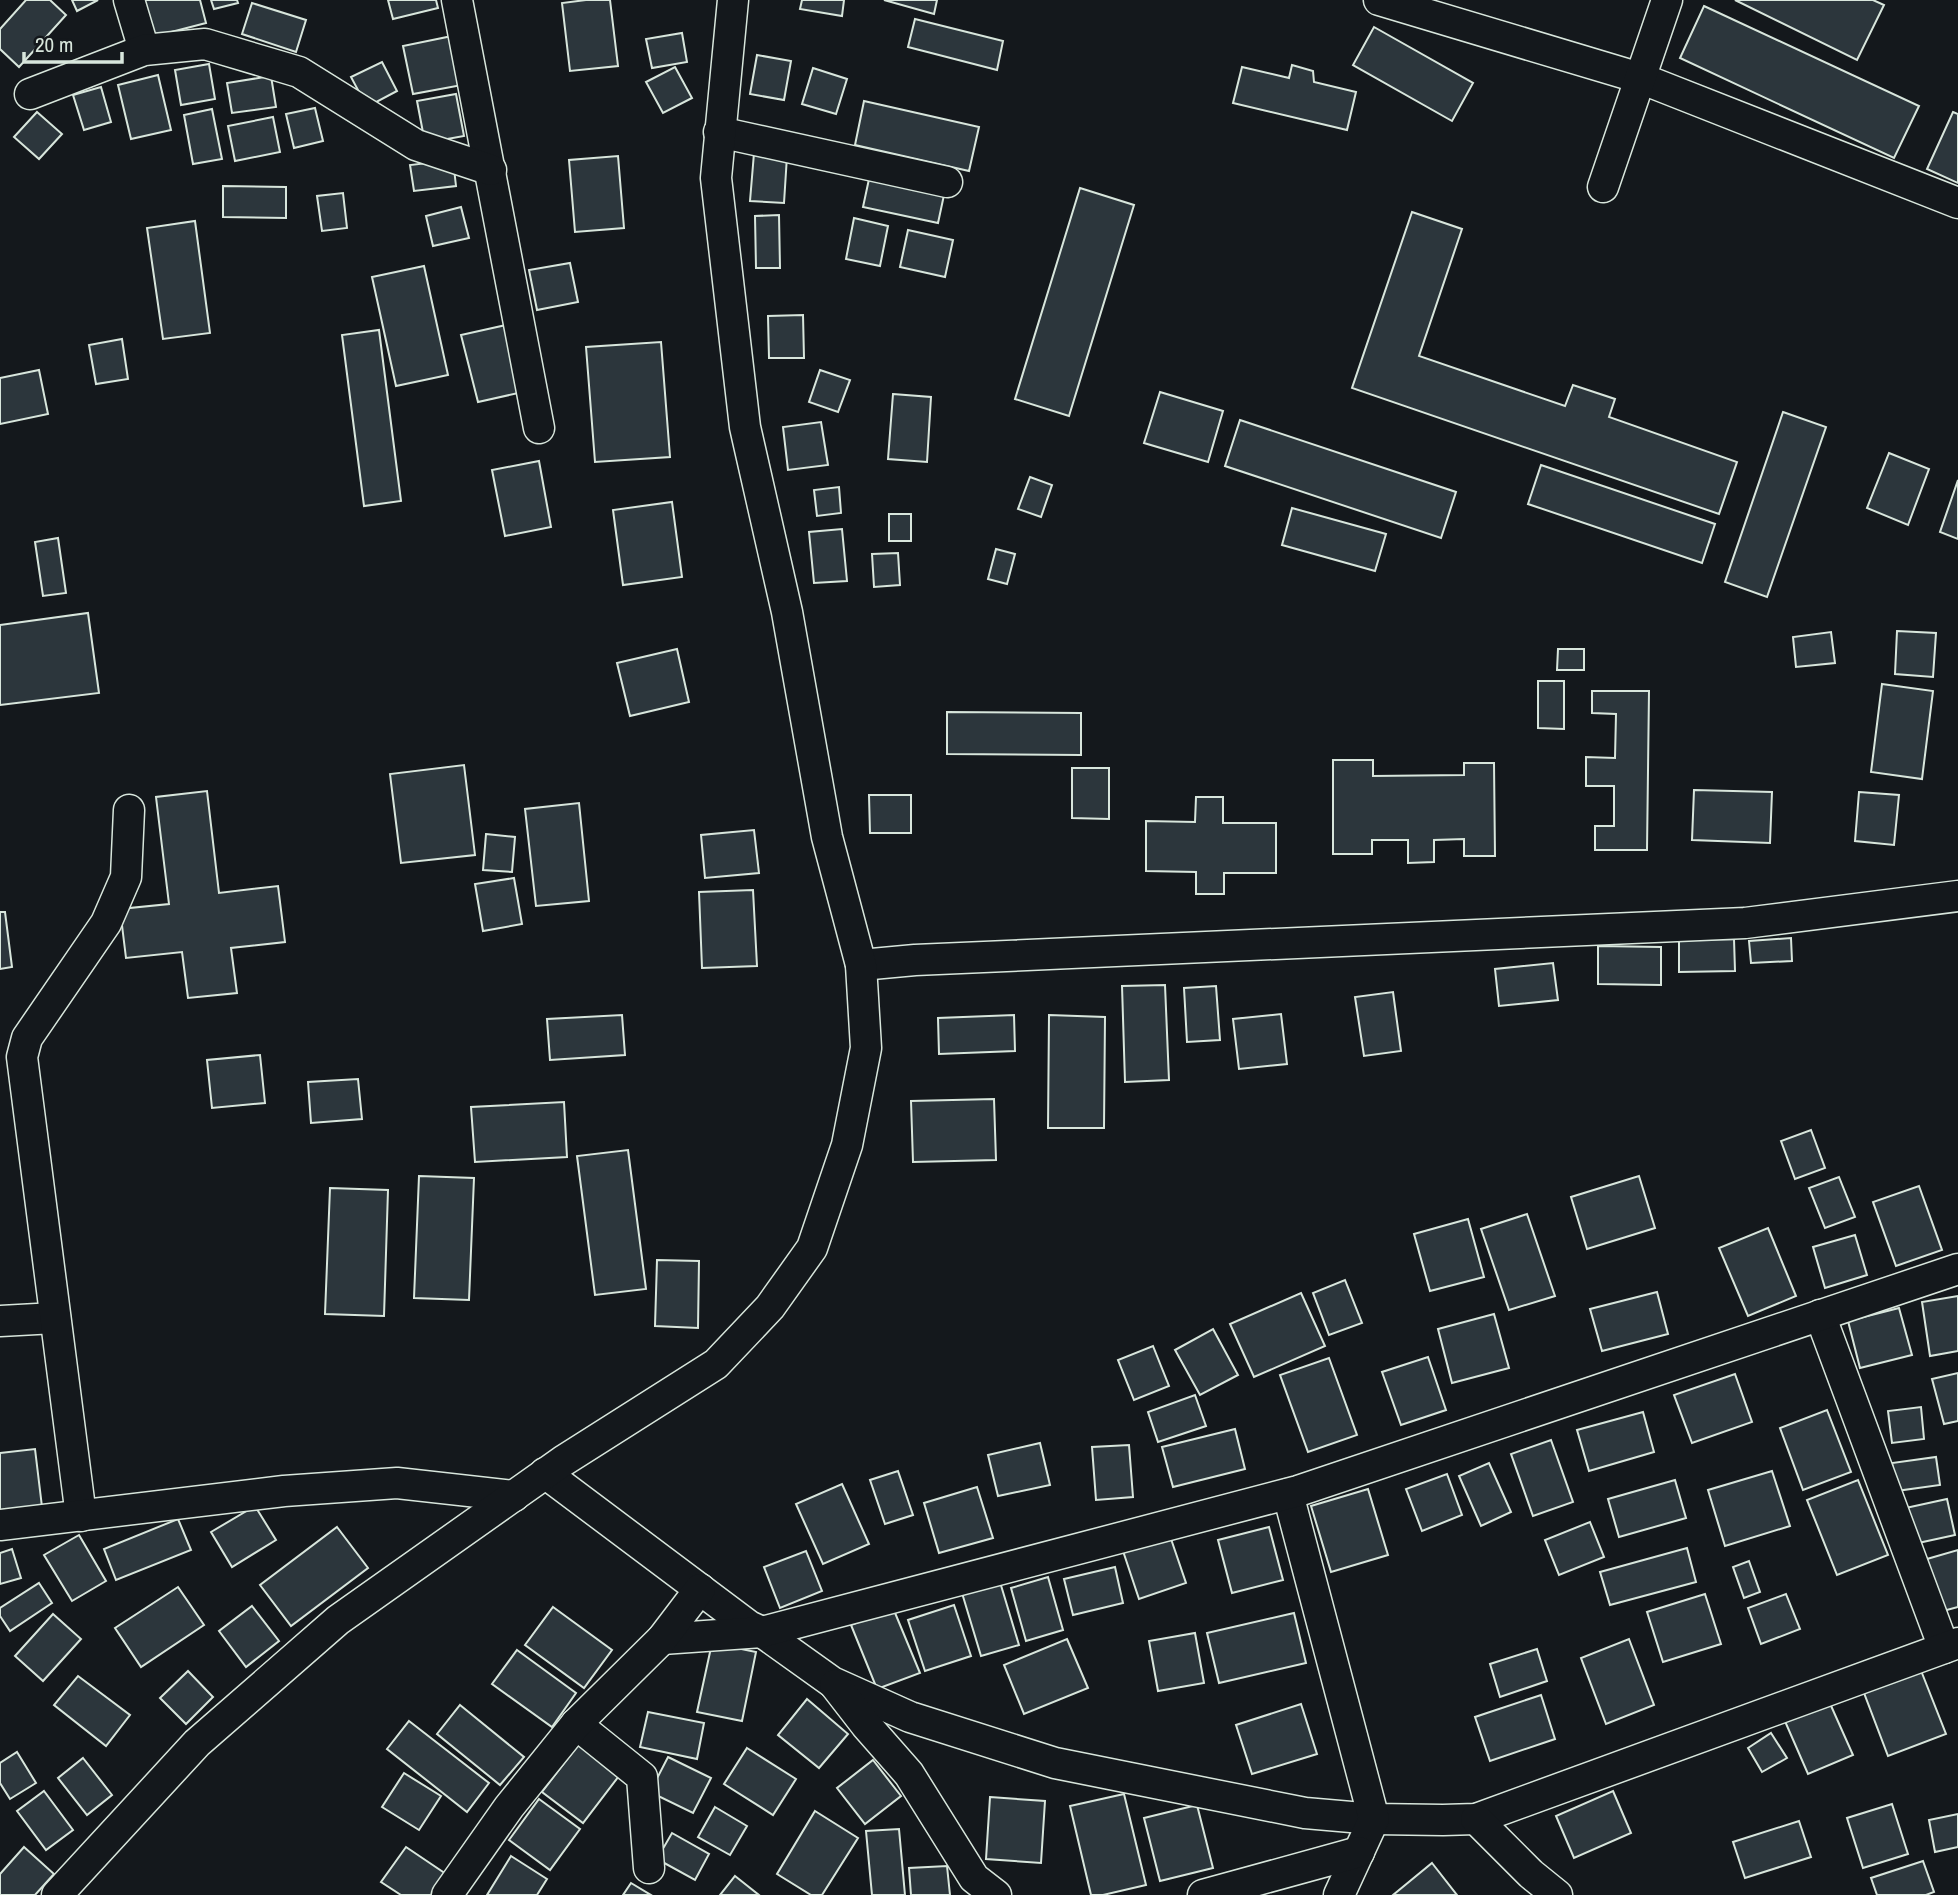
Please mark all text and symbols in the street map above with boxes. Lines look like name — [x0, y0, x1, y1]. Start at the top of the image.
scale bar — [24, 21, 122, 65]
text: 20 m — [35, 30, 73, 59]

